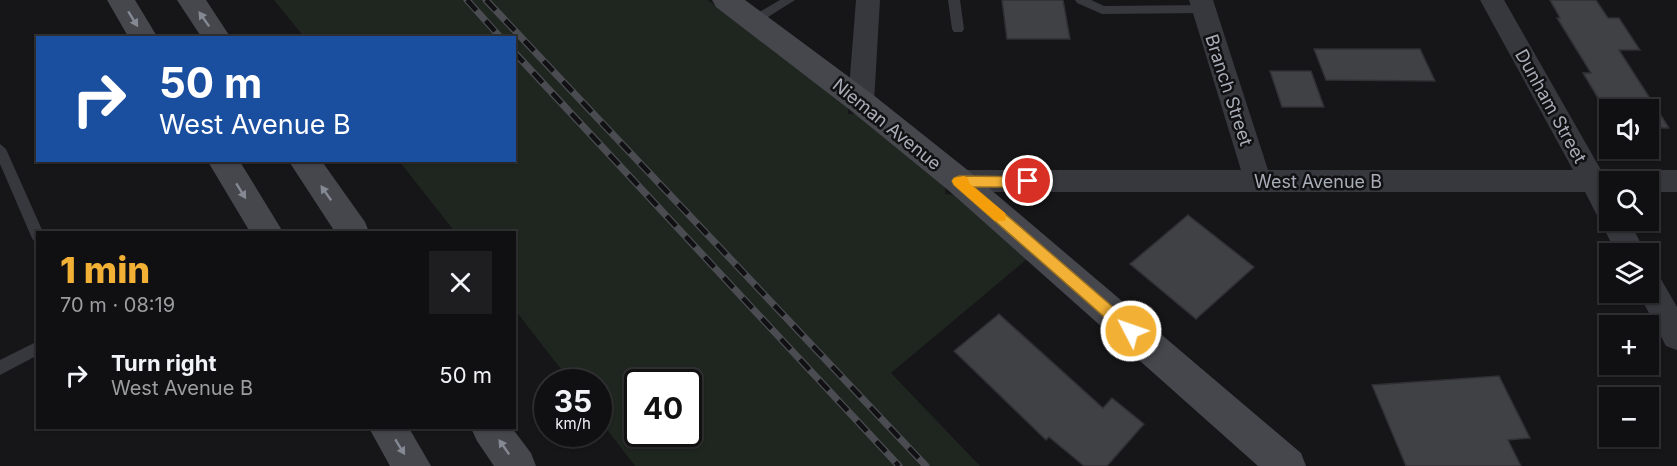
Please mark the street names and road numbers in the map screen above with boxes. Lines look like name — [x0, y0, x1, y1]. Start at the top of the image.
street label: Branch Street — [1201, 32, 1257, 149]
street label: Dunham Street — [1511, 46, 1591, 167]
street label: Nieman Avenue — [829, 74, 945, 174]
street label: West Avenue B — [1254, 171, 1382, 192]

